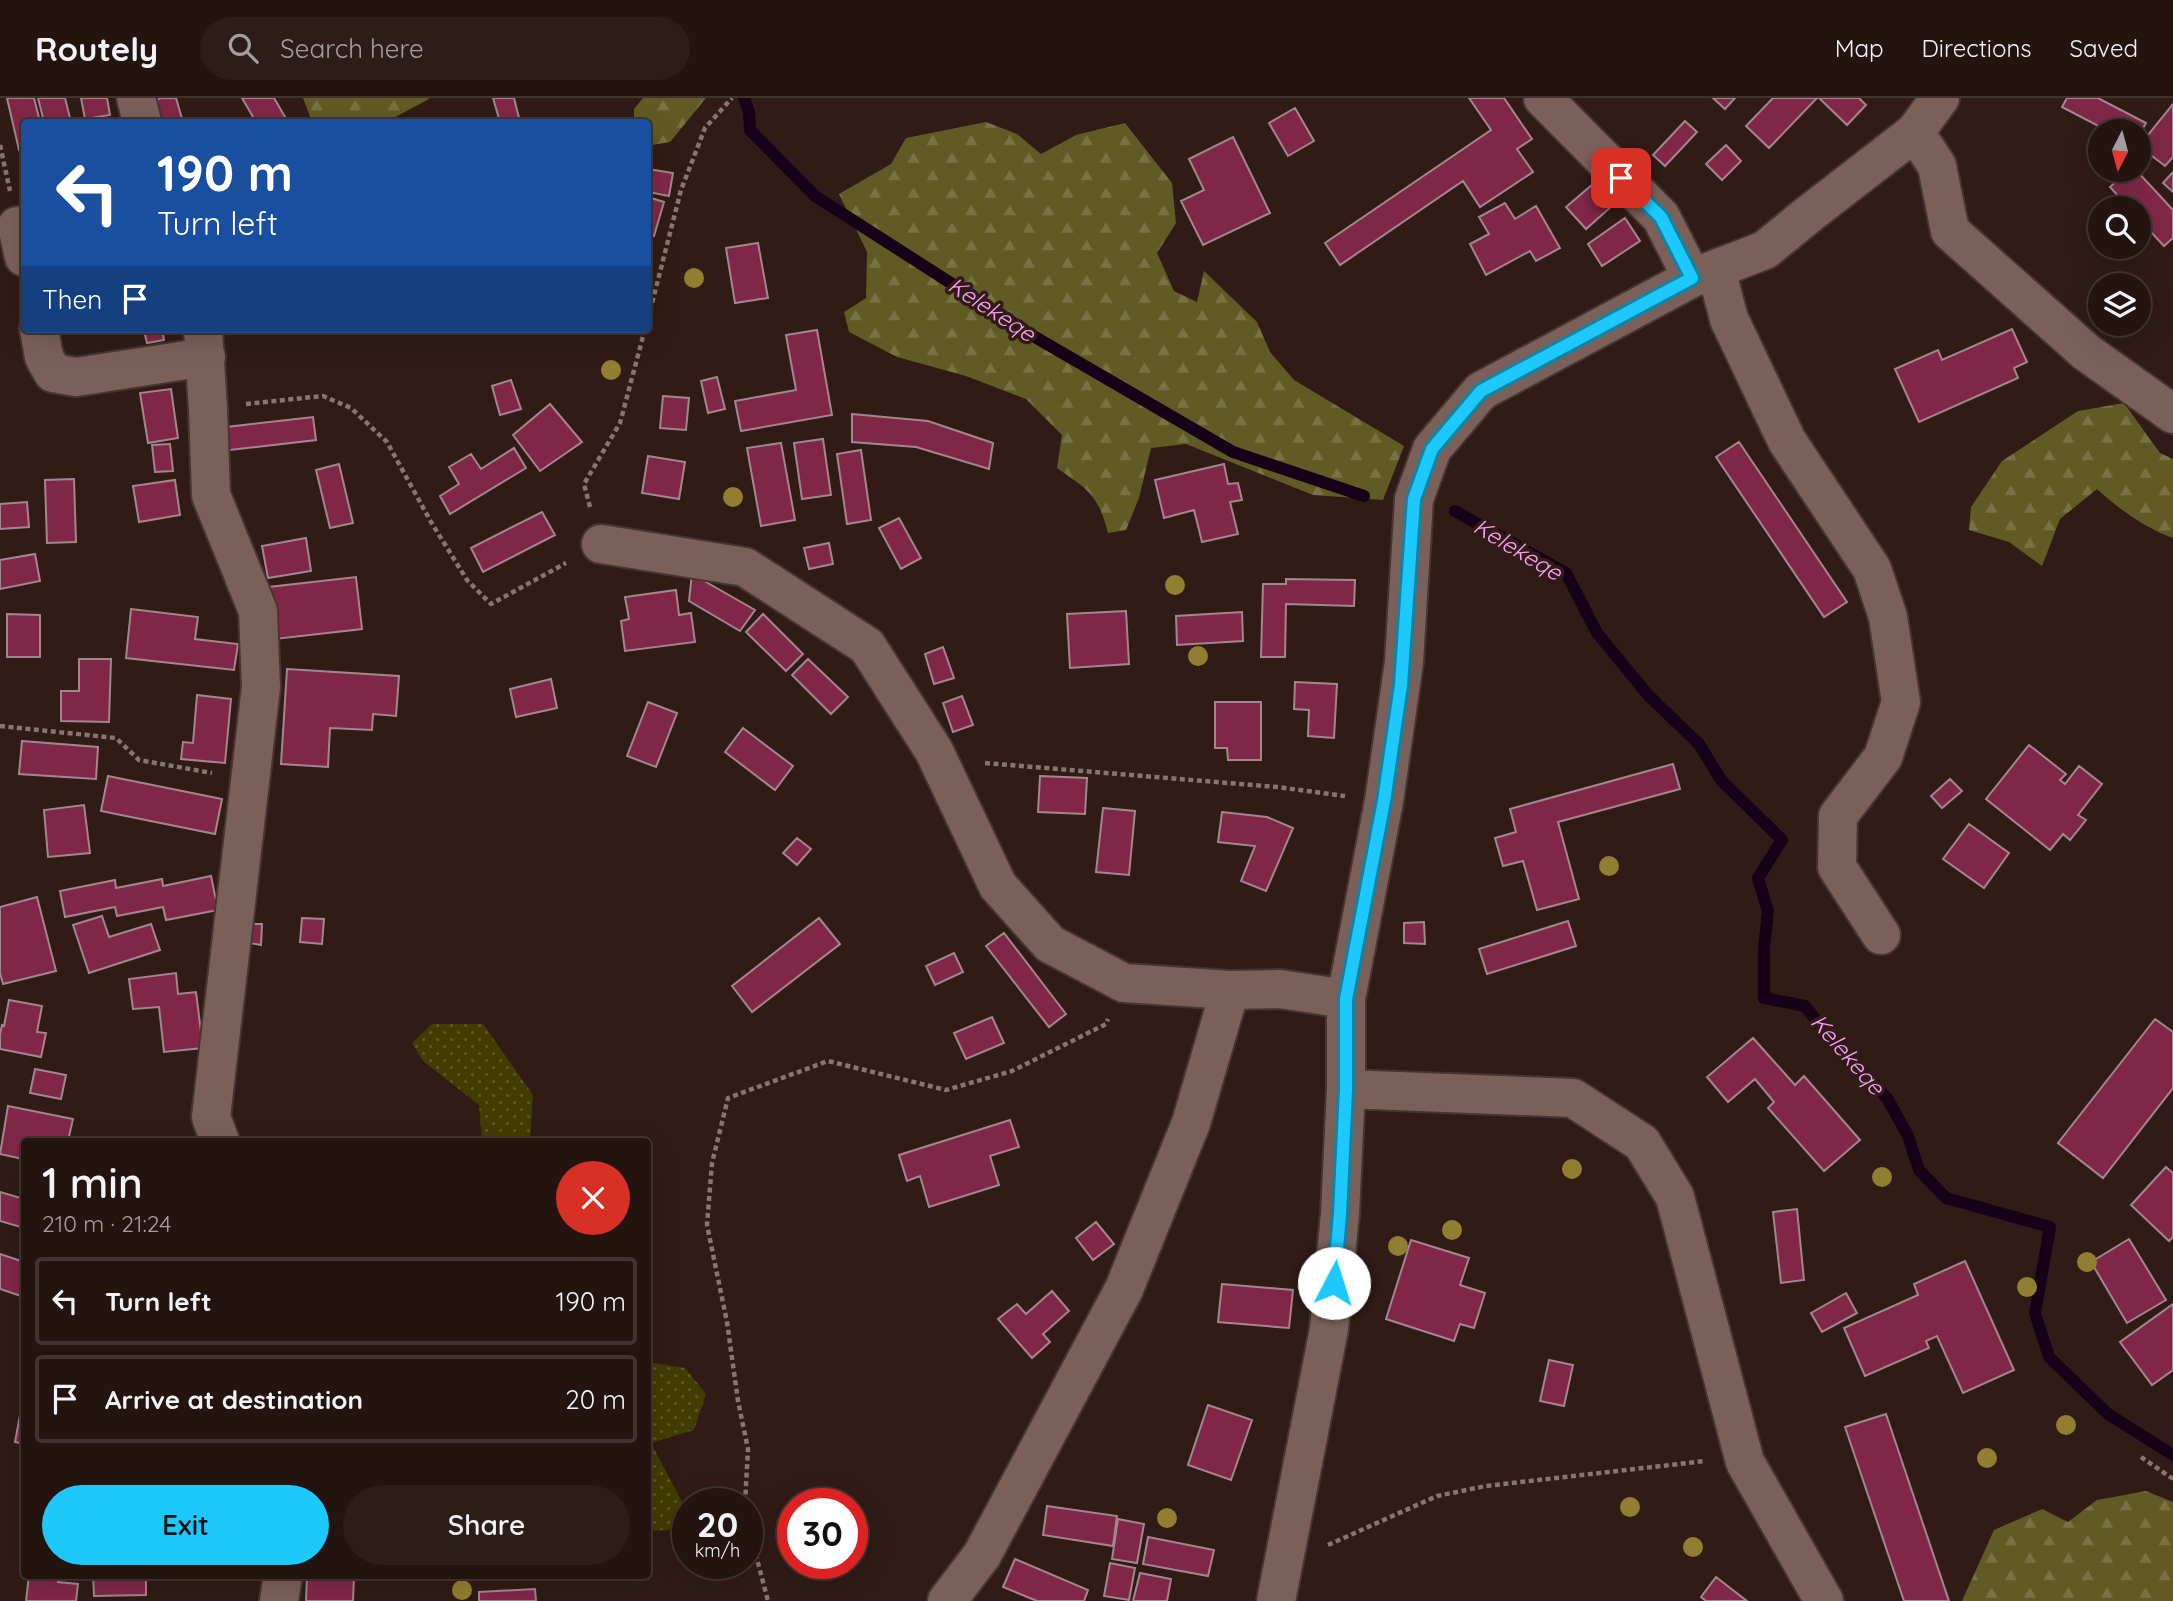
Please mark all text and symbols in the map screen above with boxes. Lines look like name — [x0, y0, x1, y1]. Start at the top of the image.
search box — [200, 17, 690, 80]
text: Routely — [35, 28, 158, 69]
icon: search — [224, 29, 262, 67]
text: Search here — [280, 32, 424, 65]
text: Map — [1835, 33, 1884, 63]
text: Directions — [1922, 33, 2032, 63]
text: Saved — [2070, 33, 2138, 63]
north arrow — [2088, 119, 2151, 182]
map controls — [2088, 119, 2151, 336]
text: 190 m — [157, 142, 293, 203]
icon: left — [42, 147, 133, 238]
pin — [1591, 148, 1651, 208]
icon: arrive — [1602, 159, 1640, 197]
button: search — [2088, 196, 2151, 259]
text: Turn left — [157, 203, 278, 243]
water label: Kelekeqe — [943, 270, 1042, 348]
button: layers — [2088, 273, 2151, 336]
icon: arrive — [116, 280, 154, 318]
text: Then — [42, 283, 102, 316]
water label: Kelekeqe — [1469, 511, 1568, 587]
water label: Kelekeqe — [1805, 1008, 1892, 1101]
text: 1 min — [42, 1156, 143, 1209]
button: close — [556, 1161, 630, 1235]
text: 210 m · 21:24 — [42, 1209, 171, 1238]
position arrow — [1297, 1246, 1371, 1320]
icon: left — [46, 1282, 84, 1320]
text: Turn left — [105, 1285, 212, 1318]
text: 190 m — [556, 1285, 626, 1318]
icon: arrive — [46, 1380, 84, 1418]
text: Arrive at destination — [105, 1383, 363, 1416]
text: 20 m — [565, 1383, 626, 1416]
button: Exit — [42, 1485, 329, 1565]
button: Share — [343, 1485, 630, 1565]
speed limit sign: 30 — [777, 1488, 868, 1579]
text: 20 — [697, 1502, 738, 1546]
text: km/h — [695, 1539, 740, 1562]

